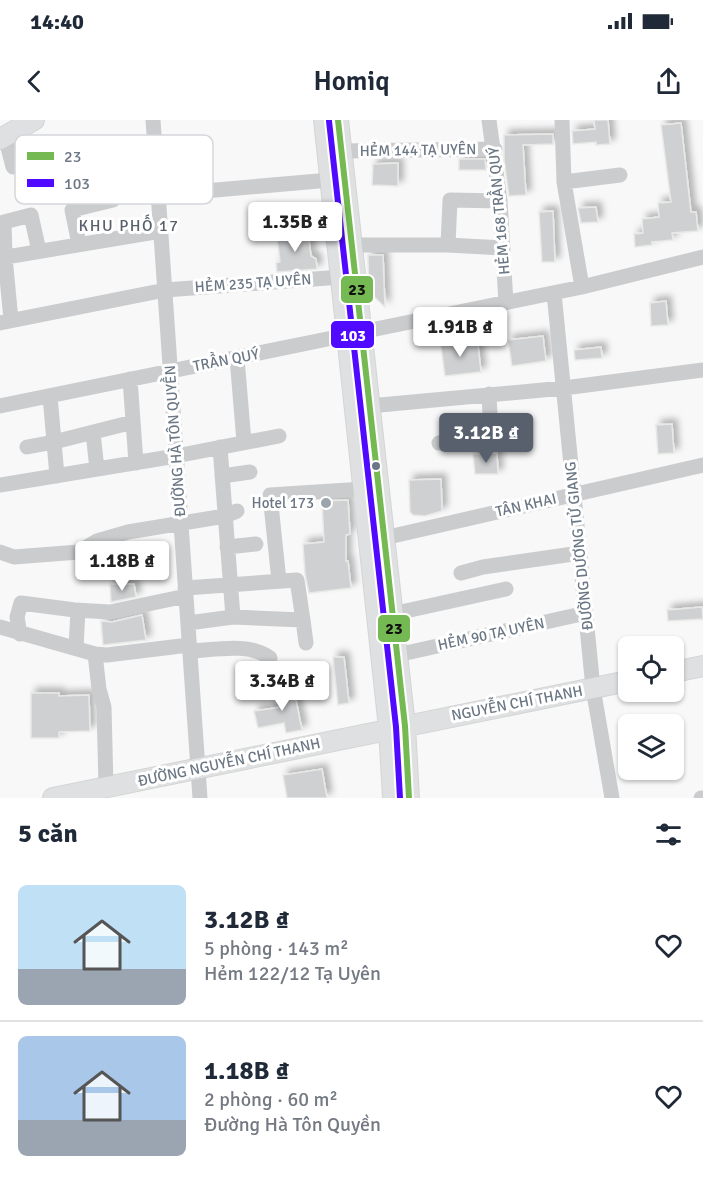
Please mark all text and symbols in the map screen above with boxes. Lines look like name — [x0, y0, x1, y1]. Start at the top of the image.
text: 14:40 — [30, 8, 84, 35]
icon: back — [18, 65, 51, 98]
text: Homiq — [313, 65, 390, 98]
icon: share — [652, 65, 685, 98]
legend — [15, 135, 213, 204]
street label: HẺM 144 TẠ UYÊN — [359, 139, 477, 160]
street label: HẺM 168 TRẦN QUÝ — [481, 146, 514, 276]
text: 23 — [64, 147, 81, 167]
text: 103 — [64, 174, 90, 194]
pin: 1.35B ₫ — [240, 202, 350, 253]
text: 1.35B ₫ — [262, 209, 328, 234]
district label: KHU PHỐ 17 — [79, 214, 179, 236]
street label: HẺM 235 TẠ UYÊN — [194, 269, 312, 296]
line badge: 23 — [340, 275, 374, 304]
text: 23 — [348, 280, 366, 300]
pin: 1.91B ₫ — [405, 307, 515, 358]
text: 1.91B ₫ — [427, 314, 493, 339]
line badge: 103 — [330, 320, 375, 349]
text: 103 — [340, 326, 366, 346]
street label: TRẦN QUÝ — [191, 342, 261, 375]
street label: ĐƯỜNG HÀ TÔN QUYỀN — [158, 365, 189, 518]
pin: 3.12B ₫ — [431, 413, 541, 464]
text: 3.12B ₫ — [453, 420, 519, 445]
unlabelled marker — [370, 460, 382, 472]
street label: ĐƯỜNG DƯƠNG TỬ GIANG — [560, 461, 597, 631]
street label: TÂN KHAI — [494, 489, 558, 521]
place label: Hotel 173 — [252, 494, 314, 512]
marker: Hotel 173 — [319, 496, 333, 510]
pin: 1.18B ₫ — [67, 541, 177, 592]
text: 1.18B ₫ — [89, 548, 155, 573]
street label: HẺM 90 TẠ UYÊN — [436, 613, 546, 654]
line badge: 23 — [377, 614, 411, 643]
text: 23 — [385, 619, 403, 639]
map controls — [618, 636, 684, 780]
button: locate — [618, 636, 684, 702]
pin: 3.34B ₫ — [227, 661, 337, 712]
text: 3.34B ₫ — [249, 668, 315, 693]
street label: NGUYỄN CHÍ THANH — [449, 678, 584, 725]
button: layers — [618, 714, 684, 780]
street label: ĐƯỜNG NGUYỄN CHÍ THANH — [135, 730, 322, 790]
text: 5 căn — [18, 818, 78, 850]
icon: filters — [652, 818, 685, 851]
text: 3.12B ₫ — [204, 904, 289, 936]
icon: home — [66, 909, 138, 981]
icon: heart — [652, 929, 685, 962]
text: 5 phòng · 143 m² — [204, 936, 349, 961]
text: Hẻm 122/12 Tạ Uyên — [204, 961, 381, 986]
text: 1.18B ₫ — [204, 1055, 289, 1087]
icon: home — [66, 1060, 138, 1132]
icon: heart — [652, 1080, 685, 1113]
text: 2 phòng · 60 m² — [204, 1087, 338, 1112]
text: Đường Hà Tôn Quyền — [204, 1112, 381, 1137]

